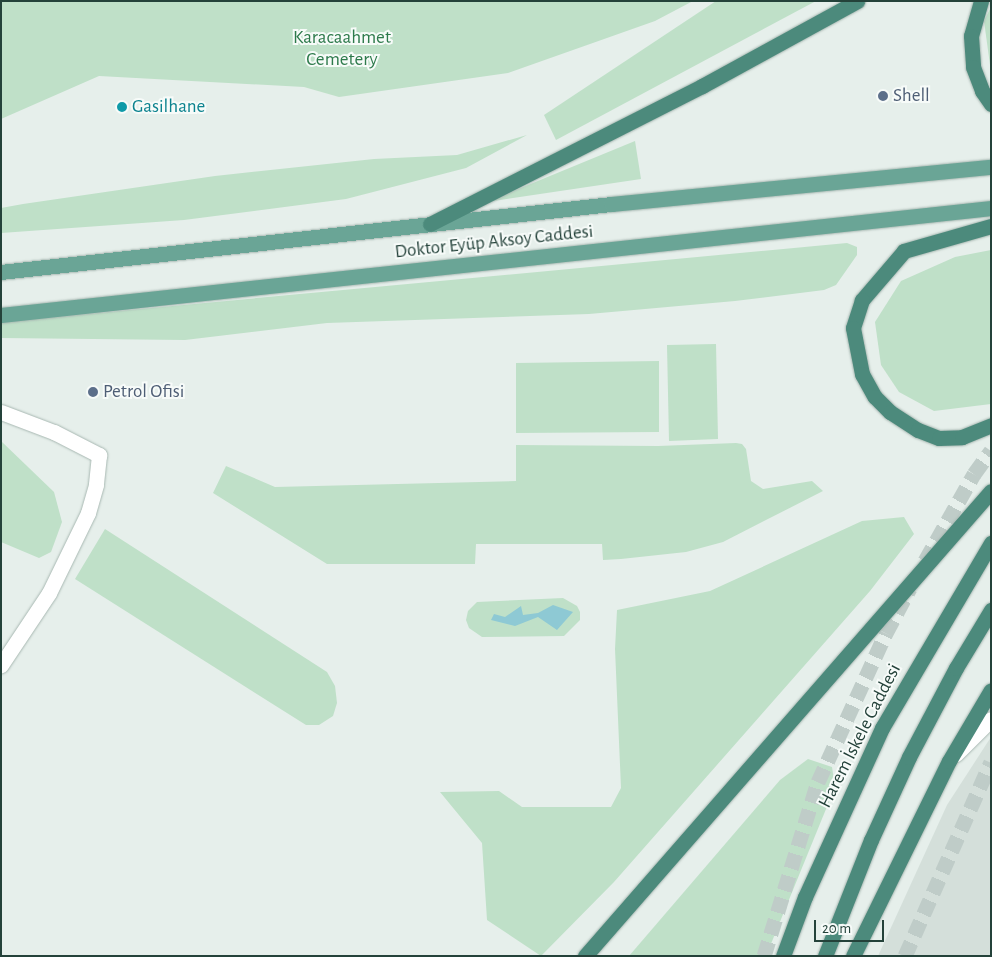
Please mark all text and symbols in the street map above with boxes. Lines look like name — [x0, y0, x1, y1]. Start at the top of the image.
park label: Karacaahmet Cemetery — [293, 27, 391, 71]
place label: Shell — [893, 85, 930, 107]
marker: Shell — [877, 90, 889, 102]
place label: Gasilhane — [132, 96, 205, 118]
marker: Gasilhane — [116, 101, 128, 113]
street label: Doktor Eyüp Aksoy Caddesi — [394, 220, 594, 264]
place label: Petrol Ofisi — [103, 381, 184, 403]
marker: Petrol Ofisi — [87, 386, 99, 398]
street label: Harem İskele Caddesi — [814, 660, 906, 812]
scale bar — [817, 910, 887, 942]
text: 20 m — [822, 921, 851, 936]

